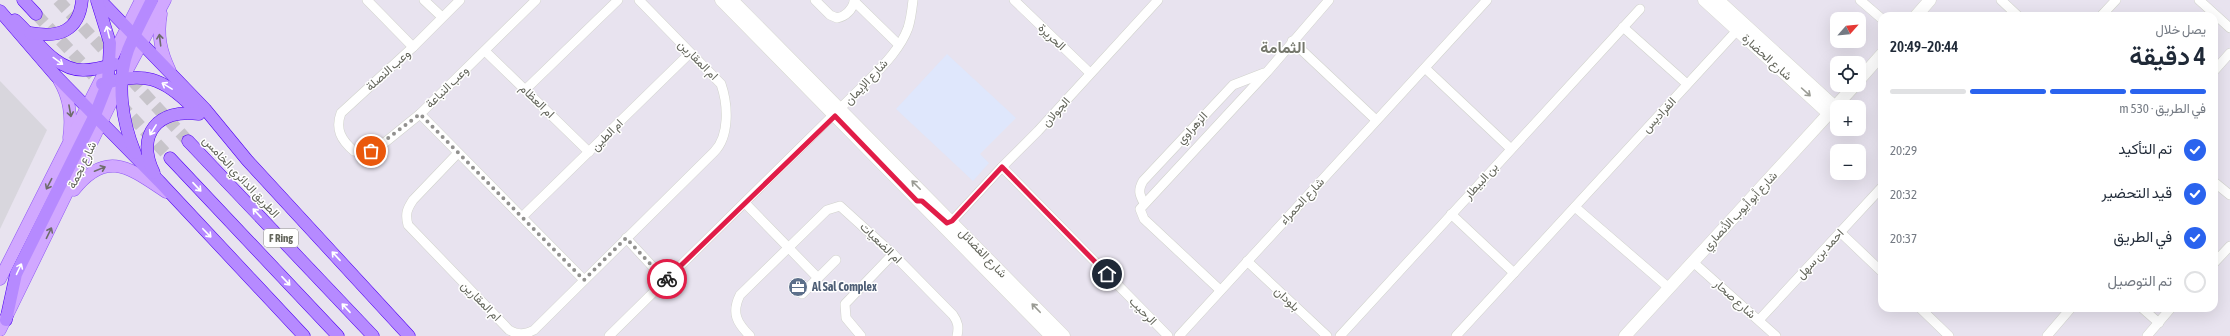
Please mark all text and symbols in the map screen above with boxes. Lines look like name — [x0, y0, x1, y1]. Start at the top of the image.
north arrow — [1830, 12, 1866, 48]
map controls — [1830, 12, 1866, 180]
street label: الحريرة — [1035, 21, 1069, 54]
text: يصل خلال — [2155, 22, 2206, 37]
one-way arrow — [103, 26, 111, 39]
street label: شارع الحضارة — [1738, 31, 1795, 85]
one-way arrow — [156, 34, 164, 47]
street label: ام المقارين — [674, 37, 721, 84]
district label: الثمامة — [1260, 38, 1306, 56]
text: 20:44–20:49 — [1890, 38, 1958, 55]
text: 4 دقيقة — [2129, 41, 2206, 71]
street label: وعب النصلة — [363, 46, 414, 94]
one-way arrow — [52, 56, 63, 65]
street label: شارع الإيمان — [841, 56, 892, 109]
button: locate — [1830, 56, 1866, 92]
street label: وعب النباعة — [423, 63, 472, 112]
street label: ام العظام — [516, 81, 557, 122]
one-way arrow — [161, 82, 173, 90]
one-way arrow — [1800, 88, 1811, 97]
street label: الجولان — [1039, 94, 1074, 130]
street label: الفراديس — [1639, 94, 1680, 136]
button: + — [1830, 100, 1866, 136]
text: في الطريق · 530 m — [2119, 101, 2206, 116]
one-way arrow — [66, 105, 74, 118]
street label: الزهراوي — [1174, 109, 1213, 149]
street label: ام الطين — [588, 116, 627, 155]
one-way arrow — [148, 124, 156, 136]
street label: الطريق الدائري الخامس — [197, 133, 282, 223]
pin — [354, 134, 388, 168]
street label: شارع نجمة — [65, 139, 101, 192]
icon: check — [2184, 139, 2206, 161]
icon: bag — [360, 140, 382, 162]
text: تم التأكيد — [2118, 140, 2172, 157]
text: 20:29 — [1890, 143, 1917, 158]
button: − — [1830, 144, 1866, 180]
street label: بن البيطار — [1460, 160, 1502, 203]
one-way arrow — [93, 165, 105, 172]
street label: شارع أبو أيوب الأنصاري — [1700, 169, 1782, 255]
street label: شارع الحمراء — [1277, 175, 1329, 229]
one-way arrow — [44, 178, 52, 190]
one-way arrow — [911, 180, 921, 190]
one-way arrow — [192, 182, 202, 192]
icon: check — [2184, 183, 2206, 205]
text: قيد التحضير — [2102, 184, 2172, 201]
text: 20:32 — [1890, 187, 1917, 202]
one-way arrow — [252, 208, 262, 218]
street label: ام الضعيات — [856, 220, 905, 267]
street label: شارع الفضائل — [955, 225, 1010, 282]
street label: احمد بن سهل — [1793, 226, 1847, 283]
one-way arrow — [46, 227, 53, 239]
icon: check — [2184, 227, 2206, 249]
one-way arrow — [203, 228, 212, 238]
text: في الطريق — [2113, 228, 2172, 245]
road number: F Ring — [264, 229, 298, 247]
text: 20:37 — [1890, 231, 1917, 246]
one-way arrow — [331, 251, 340, 261]
pin — [1090, 257, 1124, 291]
courier — [647, 259, 687, 299]
one-way arrow — [16, 263, 23, 275]
icon: home — [1096, 263, 1118, 285]
icon: bike — [656, 268, 678, 290]
text: تم التوصيل — [2107, 272, 2172, 289]
one-way arrow — [282, 276, 291, 286]
office icon: Al Sal Complex — [787, 276, 809, 298]
street label: شارع صحار — [1709, 276, 1759, 323]
street label: ام المقارين — [457, 278, 504, 325]
place label: Al Sal Complex — [811, 280, 877, 294]
street label: بلودان — [1271, 284, 1303, 315]
street label: الرحيب — [1126, 294, 1160, 329]
one-way arrow — [342, 303, 351, 313]
one-way arrow — [1031, 303, 1041, 313]

